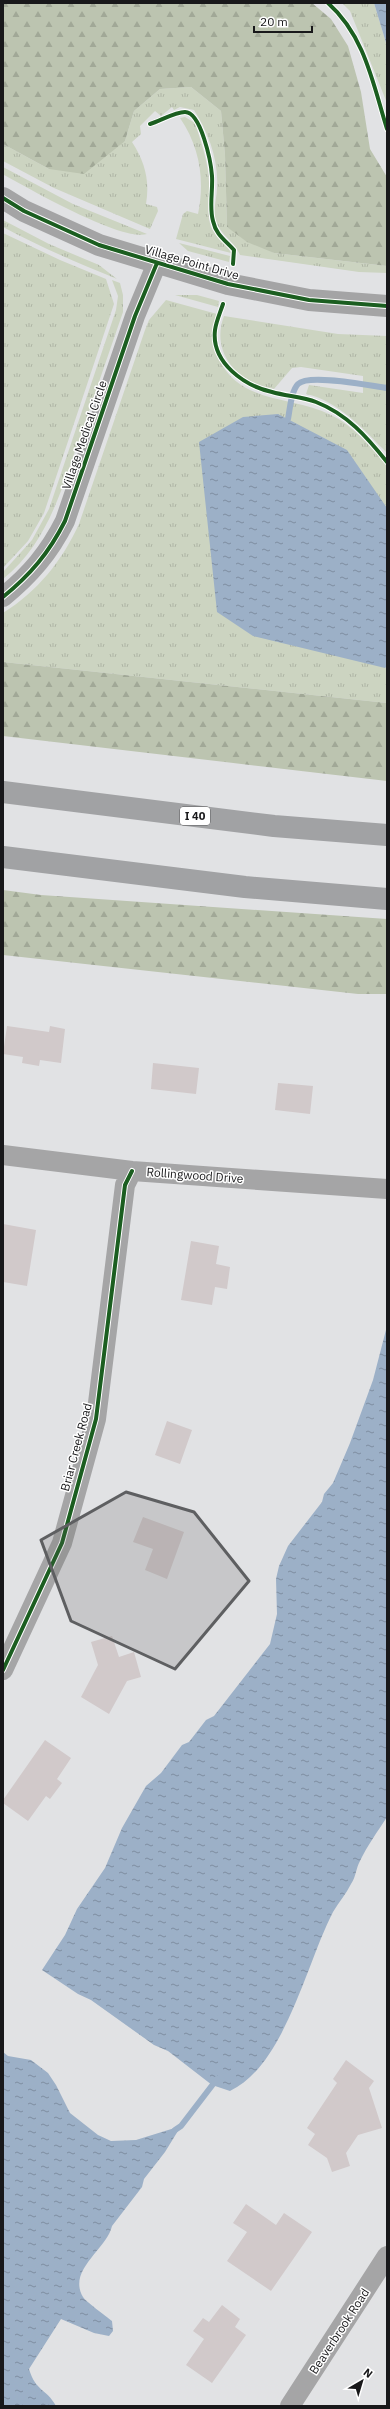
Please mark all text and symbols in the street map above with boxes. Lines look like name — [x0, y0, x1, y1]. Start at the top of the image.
scale bar — [254, 8, 312, 34]
text: 20 m — [260, 14, 288, 29]
street label: Village Point Drive — [143, 241, 241, 283]
street label: Village Medical Circle — [58, 378, 110, 492]
road number: I 40 — [180, 807, 210, 825]
street label: Rollingwood Drive — [146, 1164, 244, 1186]
street label: Briar Creek Road — [57, 1401, 95, 1493]
street label: Beaverbrook Road — [306, 2285, 372, 2377]
north arrow — [342, 2361, 382, 2401]
text: N — [361, 2365, 376, 2381]

